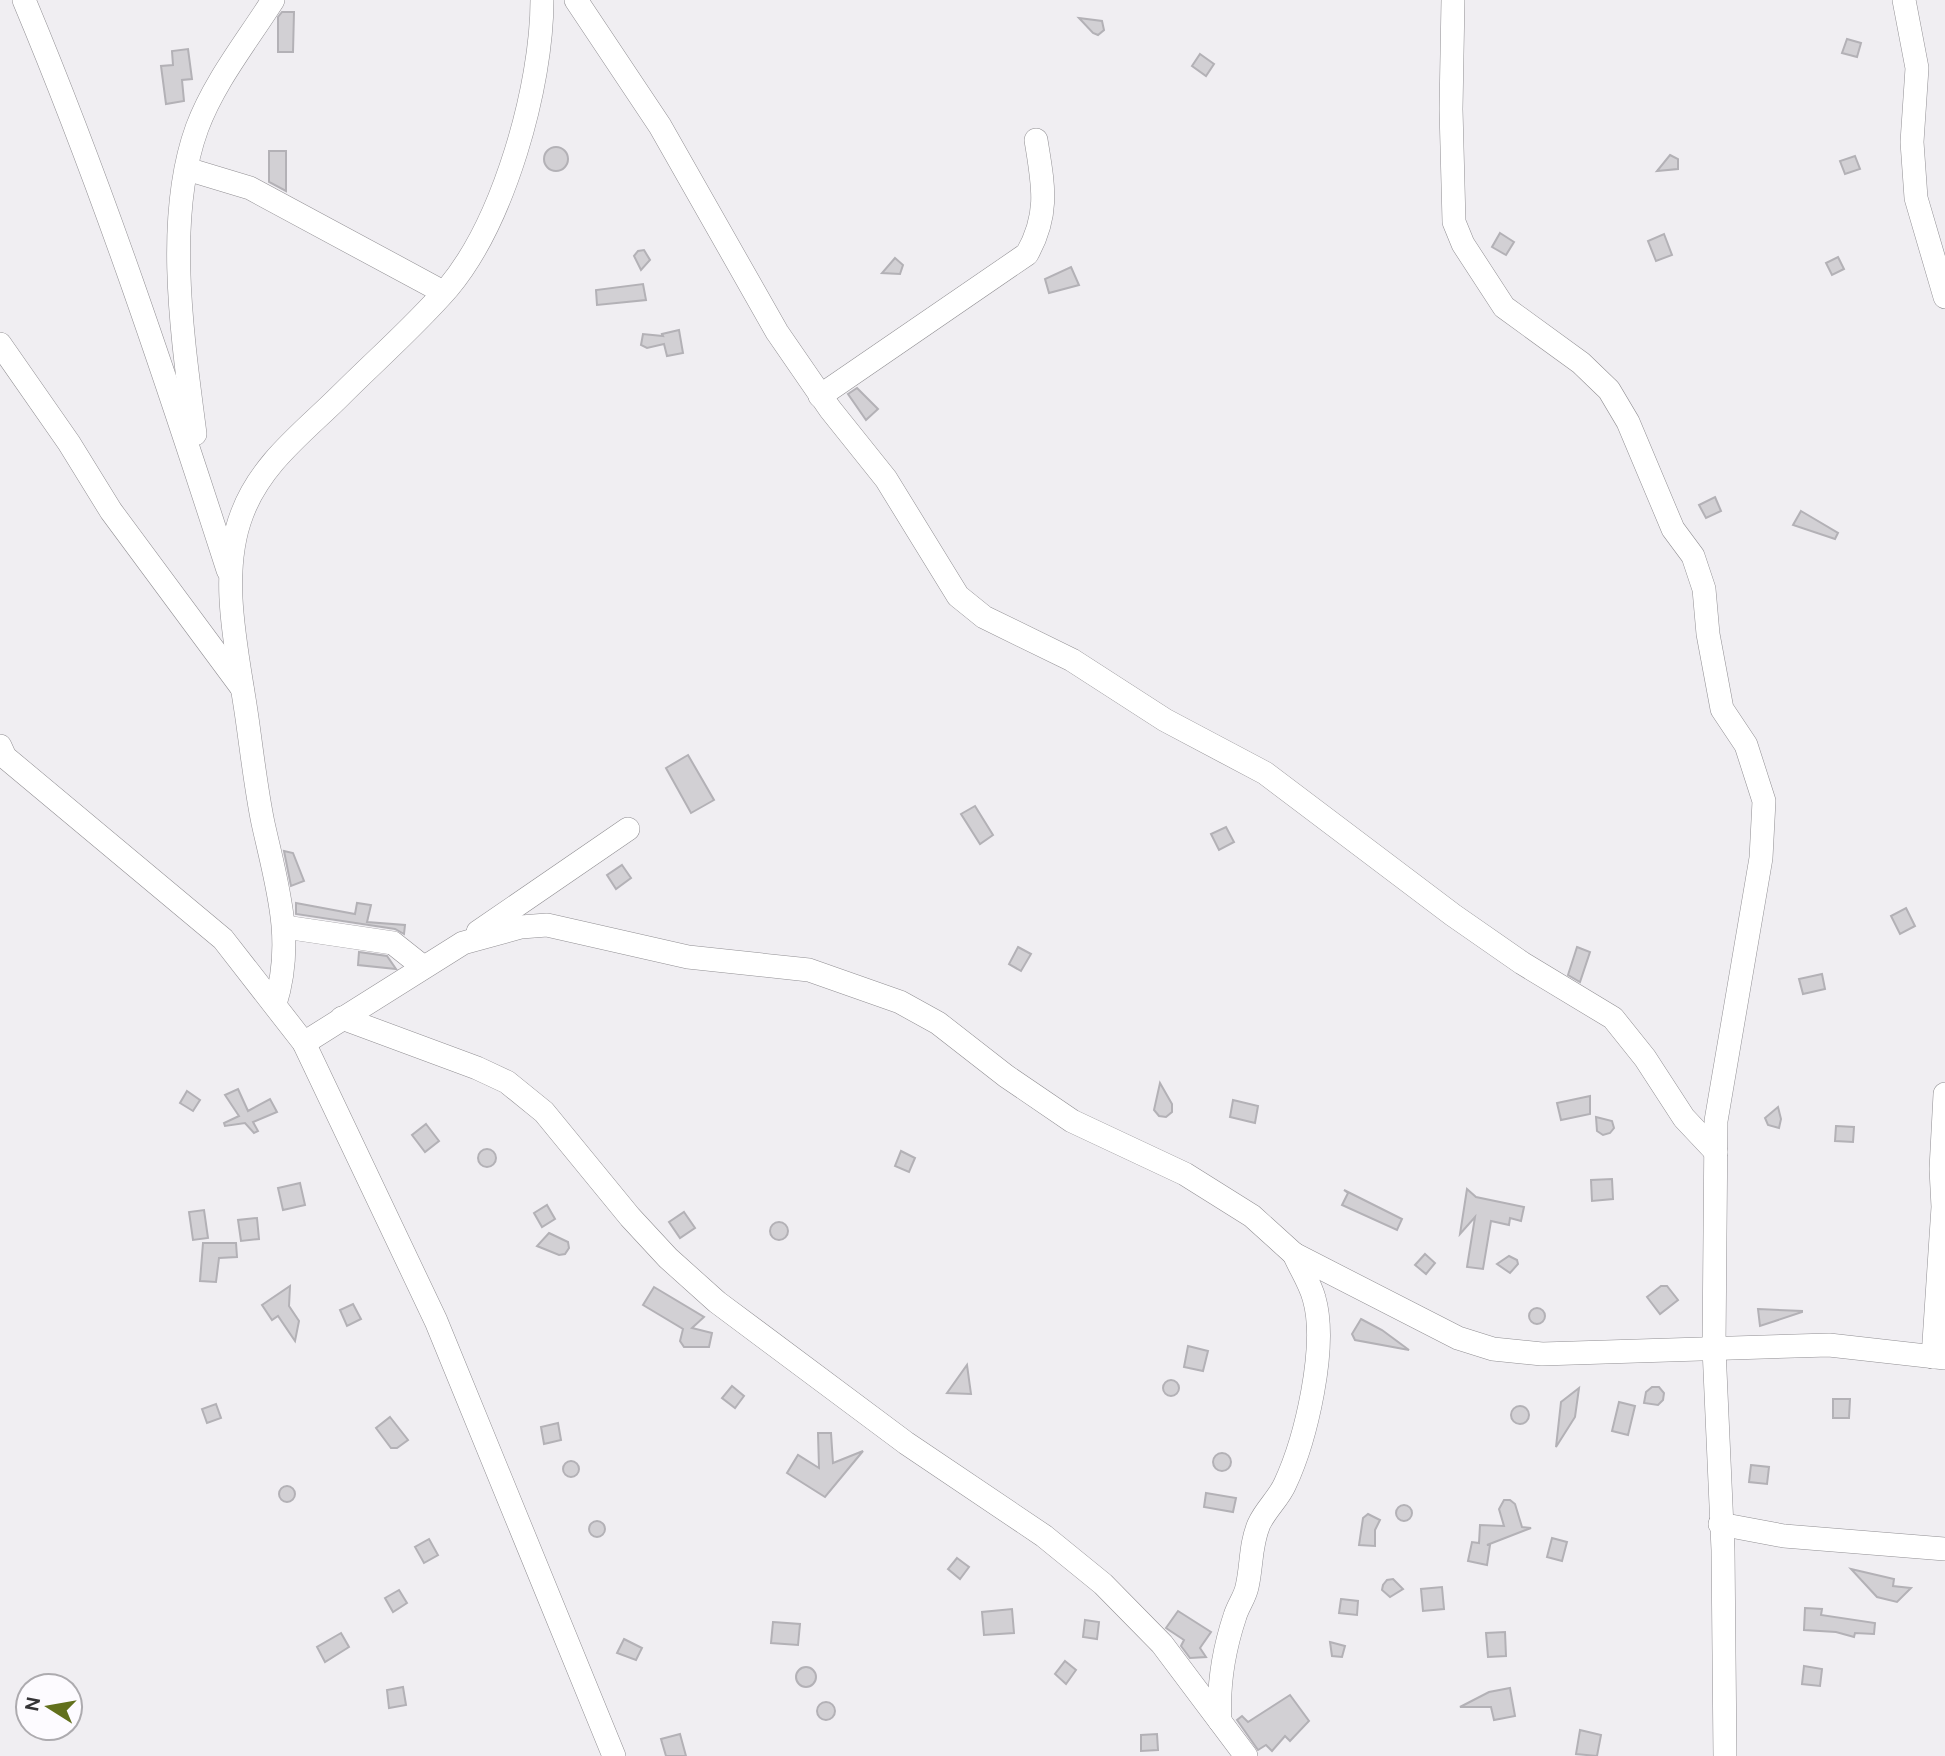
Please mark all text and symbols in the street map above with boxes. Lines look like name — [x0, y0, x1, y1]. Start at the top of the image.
north arrow — [14, 1672, 84, 1742]
text: N — [19, 1695, 46, 1713]

